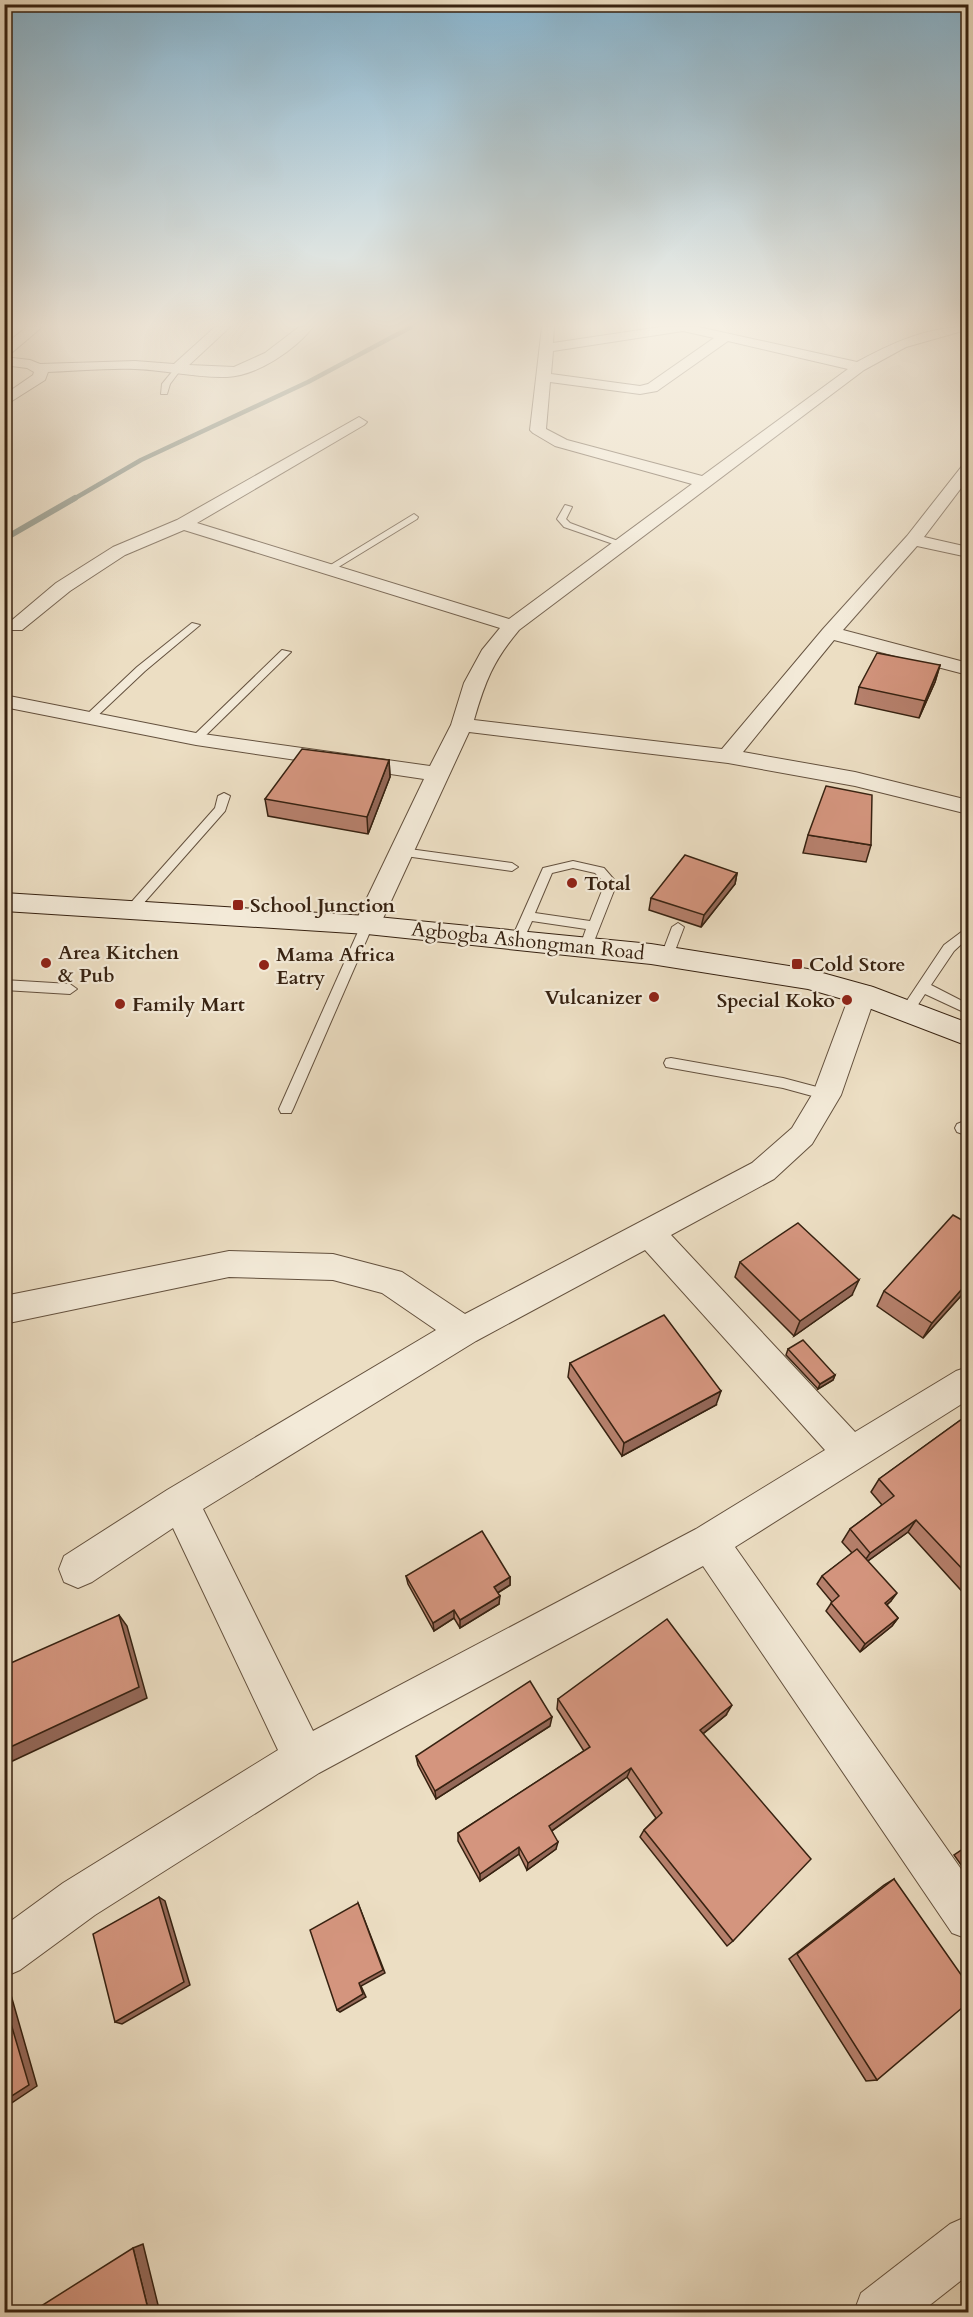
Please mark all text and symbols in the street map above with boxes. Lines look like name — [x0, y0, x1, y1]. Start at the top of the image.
place label: Total — [584, 870, 631, 897]
marker: Total — [565, 876, 579, 890]
place label: School Junction — [250, 892, 395, 919]
marker: School Junction — [231, 898, 245, 912]
street label: Agbogba Ashongman Road — [410, 915, 646, 967]
place label: Area Kitchen & Pub — [58, 939, 179, 989]
place label: Mama Africa Eatry — [276, 941, 395, 991]
place label: Cold Store — [809, 951, 905, 978]
marker: Area Kitchen & Pub — [39, 956, 53, 970]
marker: Cold Store — [790, 957, 804, 971]
marker: Mama Africa Eatry — [257, 958, 271, 972]
place label: Vulcanizer — [545, 984, 643, 1011]
place label: Special Koko — [717, 987, 835, 1014]
marker: Vulcanizer — [647, 990, 661, 1004]
place label: Family Mart — [132, 991, 245, 1018]
marker: Special Koko — [840, 993, 854, 1007]
marker: Family Mart — [113, 997, 127, 1011]

